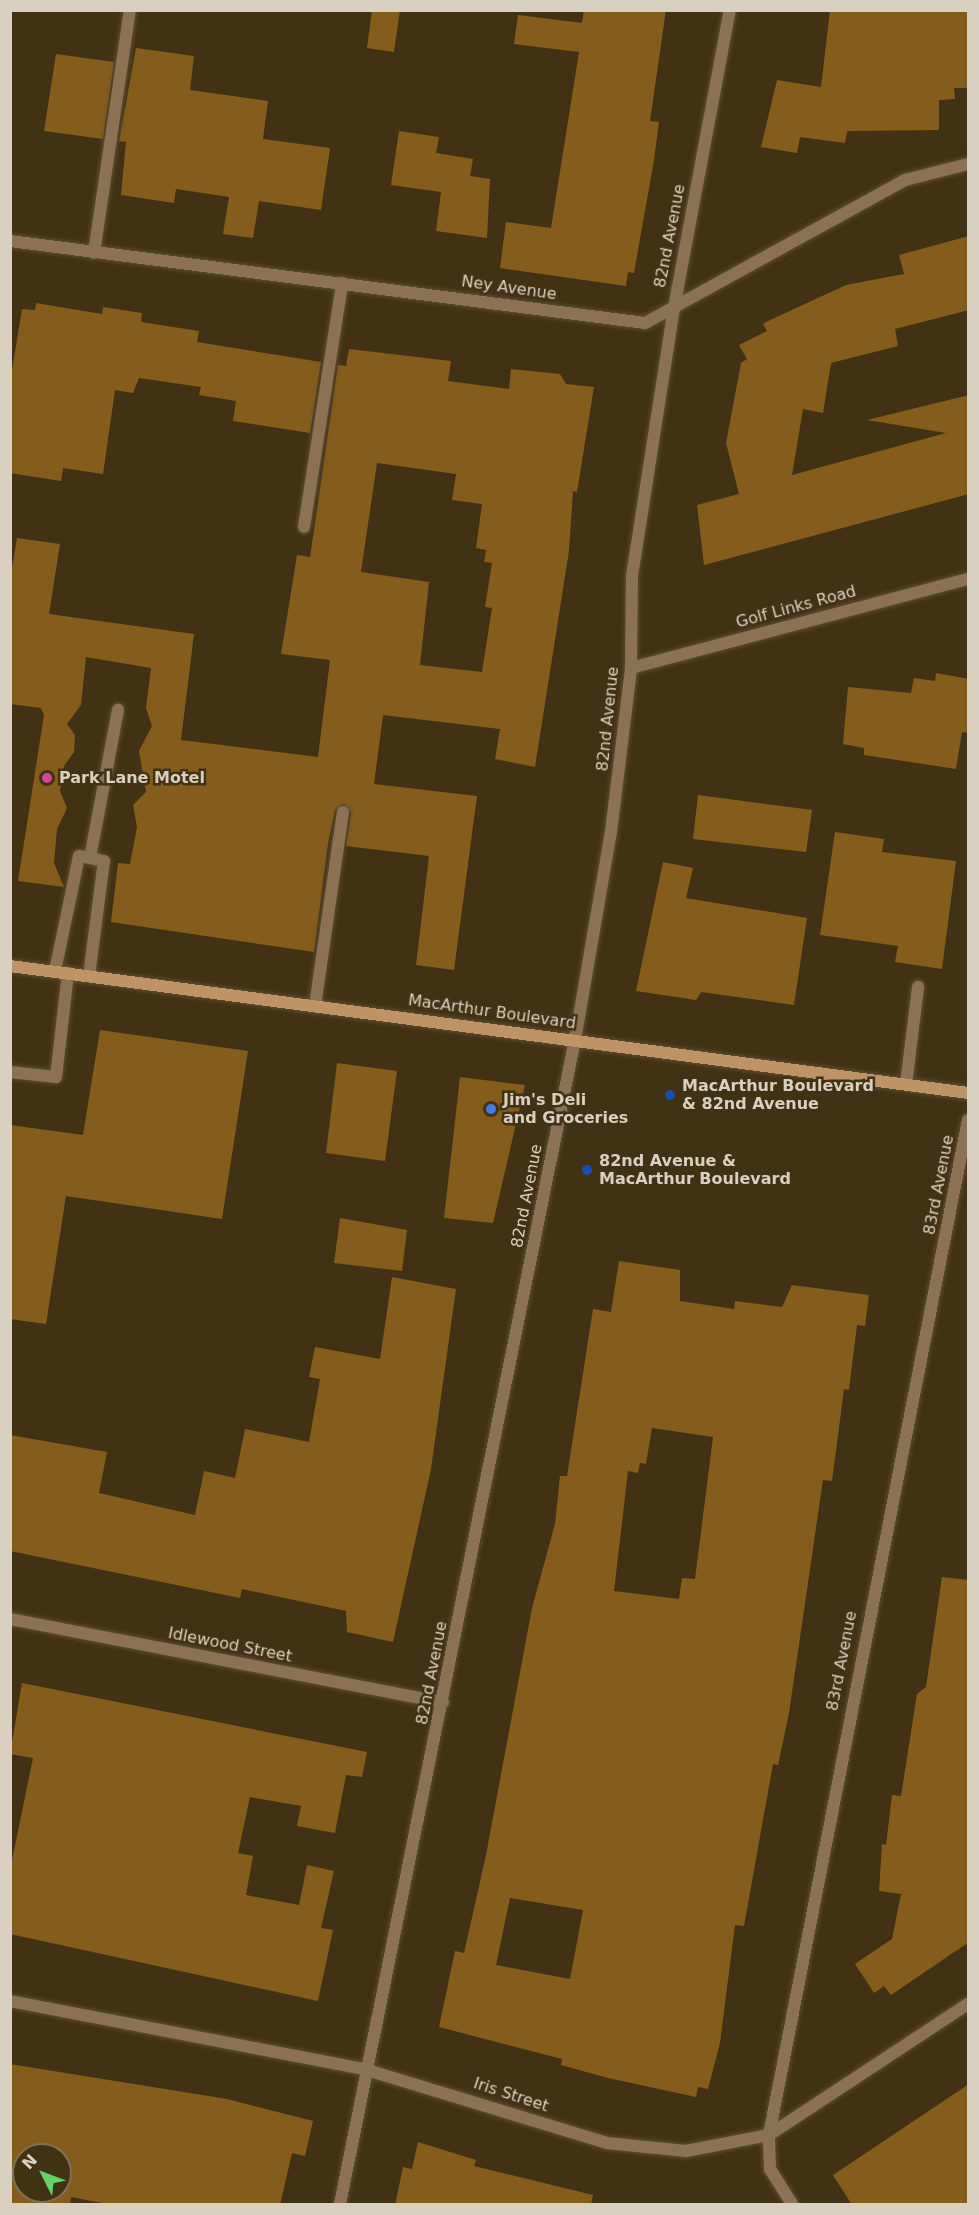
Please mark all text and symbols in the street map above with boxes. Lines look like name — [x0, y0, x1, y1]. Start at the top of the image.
street label: 82nd Avenue — [651, 183, 689, 289]
street label: Ney Avenue — [460, 272, 558, 304]
street label: Golf Links Road — [734, 582, 858, 632]
street label: 82nd Avenue — [593, 666, 623, 772]
place label: Park Lane Motel — [59, 768, 205, 788]
marker: Park Lane Motel — [40, 771, 54, 785]
street label: MacArthur Boulevard — [407, 991, 577, 1033]
place label: MacArthur Boulevard & 82nd Avenue — [682, 1076, 874, 1114]
marker: MacArthur Boulevard & 82nd Avenue — [663, 1088, 677, 1102]
place label: Jim's Deli and Groceries — [503, 1090, 628, 1128]
marker: Jim's Deli and Groceries — [484, 1102, 498, 1116]
street label: 83rd Avenue — [920, 1133, 958, 1237]
street label: 82nd Avenue — [508, 1143, 546, 1249]
place label: 82nd Avenue & MacArthur Boulevard — [599, 1151, 791, 1189]
marker: 82nd Avenue & MacArthur Boulevard — [580, 1163, 594, 1177]
street label: 83rd Avenue — [823, 1609, 861, 1713]
street label: 82nd Avenue — [413, 1620, 451, 1726]
street label: Idlewood Street — [166, 1624, 294, 1666]
street label: Iris Street — [471, 2074, 551, 2116]
north arrow — [12, 2143, 72, 2203]
text: N — [18, 2151, 41, 2173]

